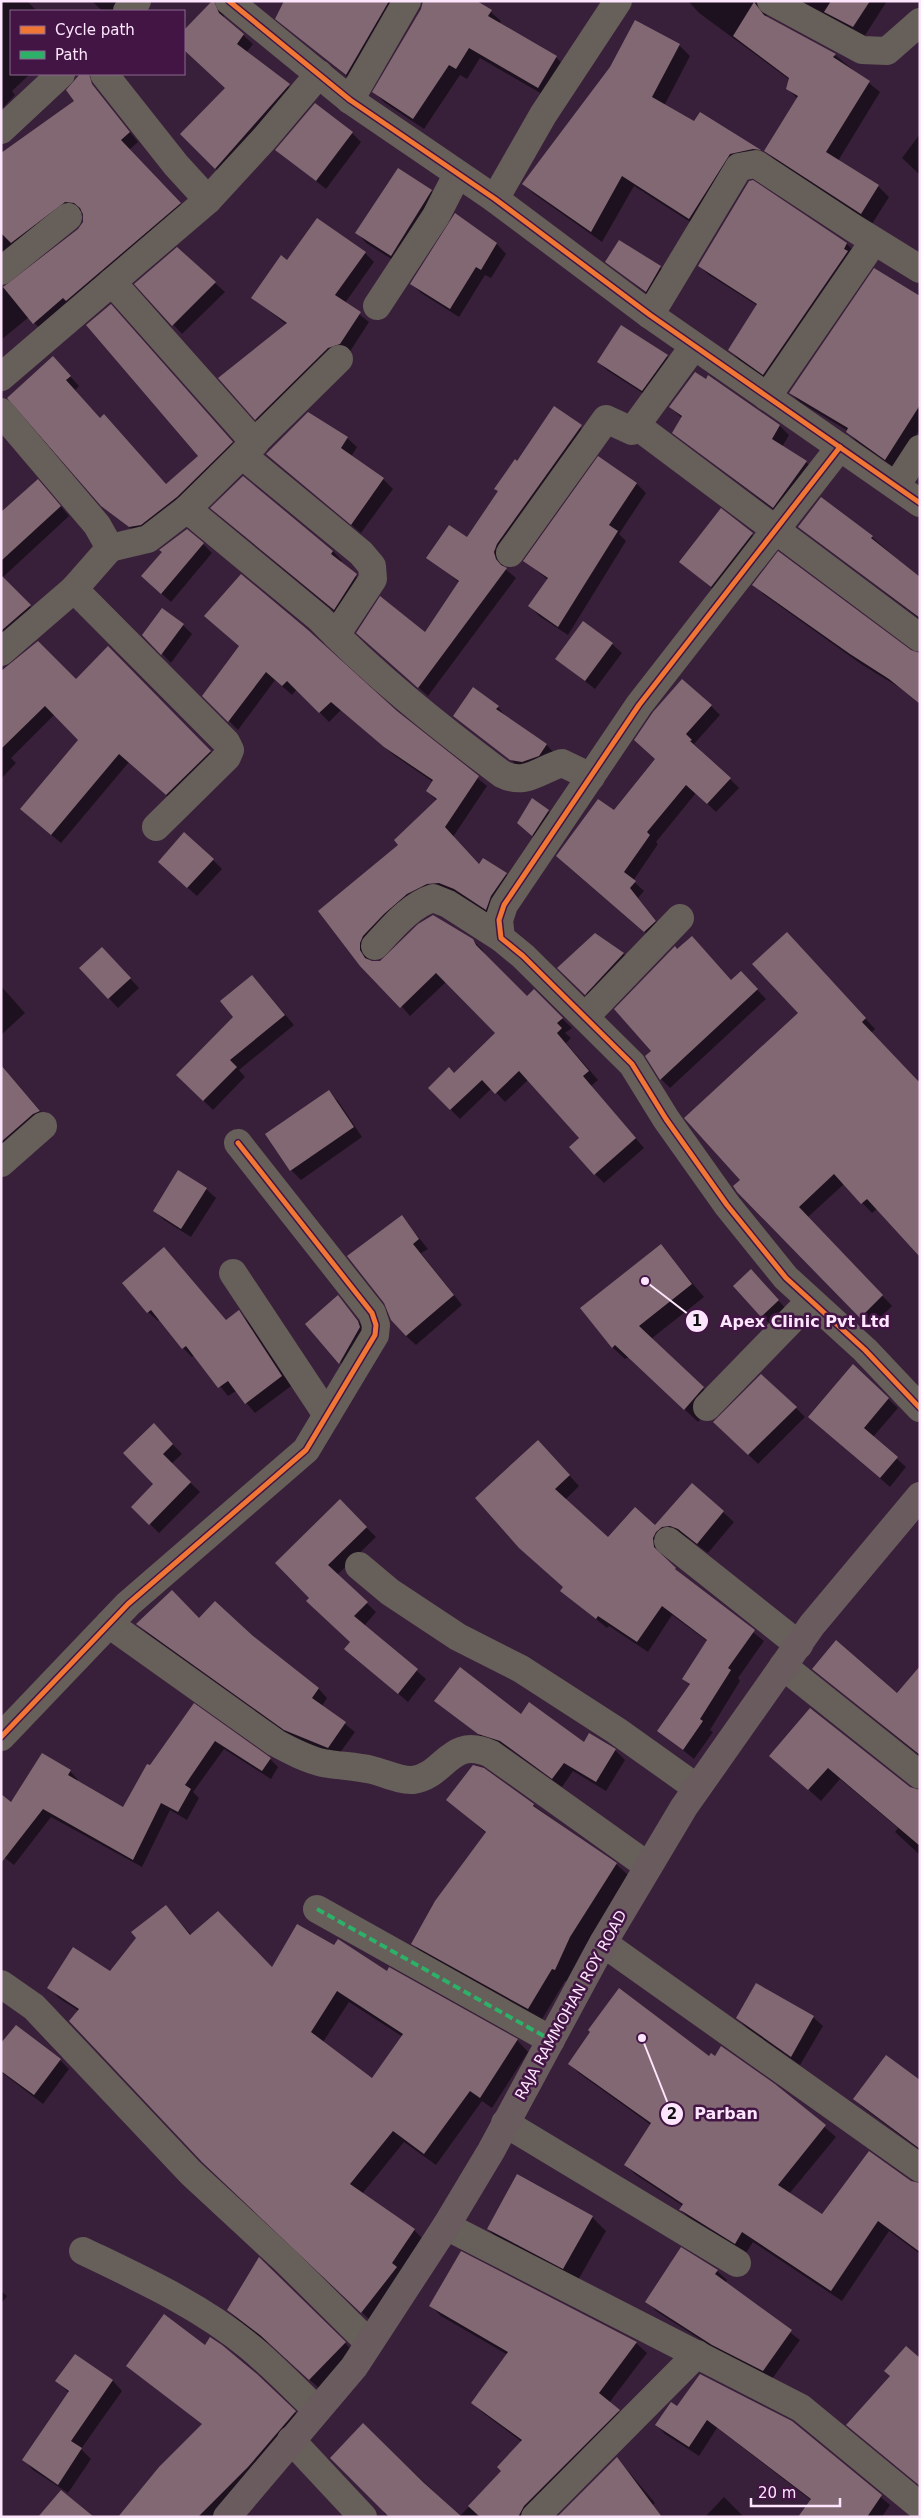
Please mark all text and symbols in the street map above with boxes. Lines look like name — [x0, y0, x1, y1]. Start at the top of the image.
legend — [10, 10, 185, 75]
text: Cycle path — [55, 21, 135, 39]
text: Path — [55, 46, 88, 64]
callout: Apex Clinic Pvt Ltd — [685, 1306, 900, 1337]
text: 1 — [692, 1312, 702, 1330]
text: Apex Clinic Pvt Ltd — [720, 1312, 890, 1331]
street label: RAJA RAMMOHAN ROY ROAD — [511, 1907, 631, 2103]
callout: Parban — [660, 2098, 768, 2129]
text: Parban — [694, 2104, 758, 2123]
text: 2 — [667, 2105, 677, 2123]
scale bar — [751, 2476, 840, 2508]
text: 20 m — [758, 2484, 796, 2502]

